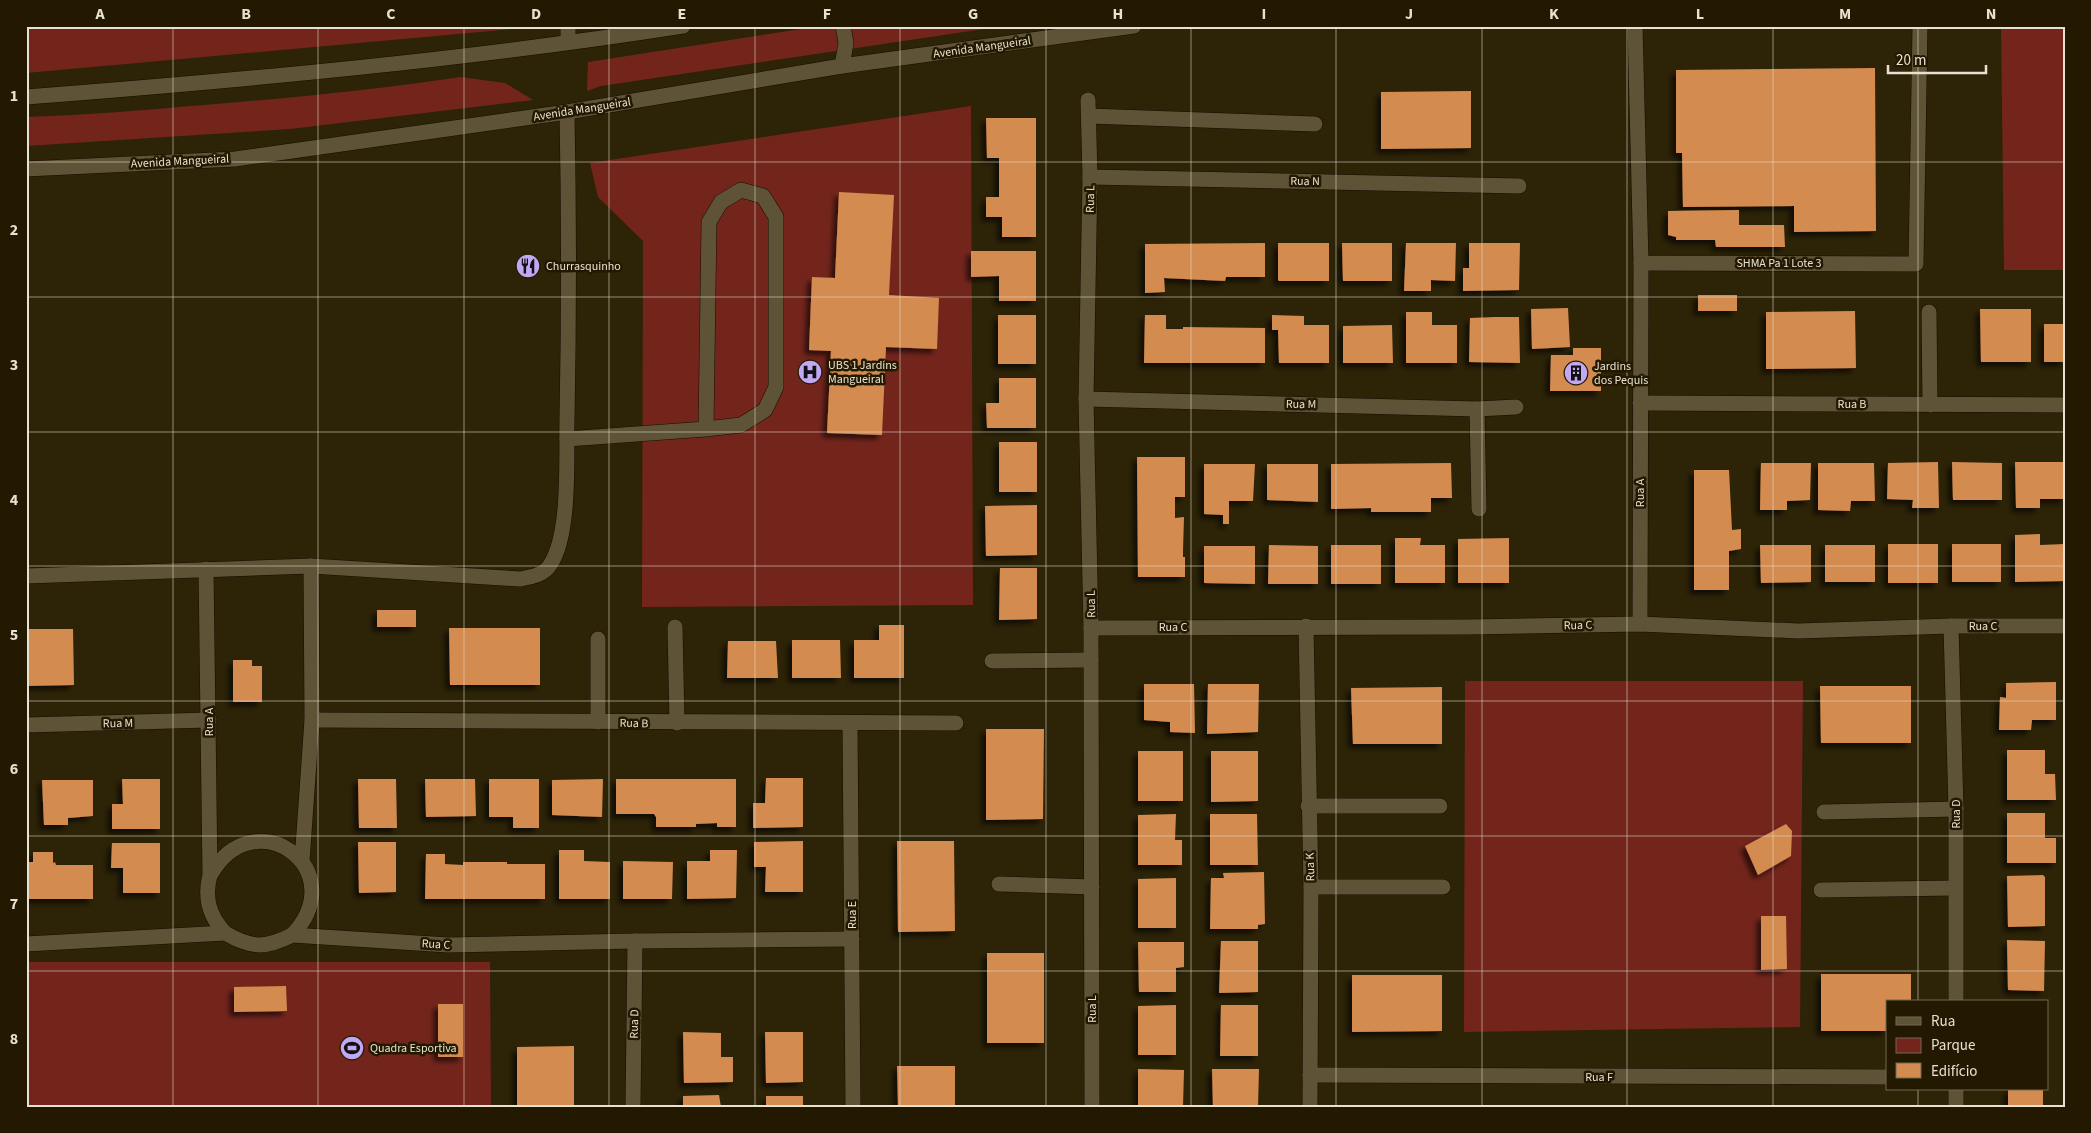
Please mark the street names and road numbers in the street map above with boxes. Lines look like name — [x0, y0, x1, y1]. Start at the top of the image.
street label: Avenida Mangueiral — [932, 32, 1032, 63]
street label: Avenida Mangueiral — [532, 93, 632, 126]
street label: Avenida Mangueiral — [130, 150, 230, 173]
street label: Rua N — [1290, 173, 1320, 190]
street label: Rua L — [1082, 185, 1099, 213]
street label: SHMA Pa 1 Lote 3 — [1736, 255, 1822, 272]
street label: Rua M — [1286, 396, 1316, 413]
street label: Rua B — [1838, 396, 1866, 413]
street label: Rua A — [1632, 478, 1649, 507]
street label: Rua L — [1083, 590, 1100, 618]
street label: Rua C — [1564, 617, 1593, 634]
street label: Rua C — [1969, 618, 1997, 635]
street label: Rua C — [1159, 619, 1187, 636]
street label: Rua A — [201, 707, 218, 736]
street label: Rua M — [103, 715, 133, 732]
street label: Rua B — [619, 715, 649, 732]
street label: Rua D — [1948, 799, 1965, 829]
street label: Rua K — [1302, 852, 1319, 882]
street label: Rua E — [844, 901, 861, 929]
street label: Rua C — [421, 935, 451, 954]
street label: Rua L — [1084, 995, 1101, 1023]
street label: Rua D — [626, 1009, 643, 1039]
street label: Rua F — [1585, 1069, 1613, 1086]

